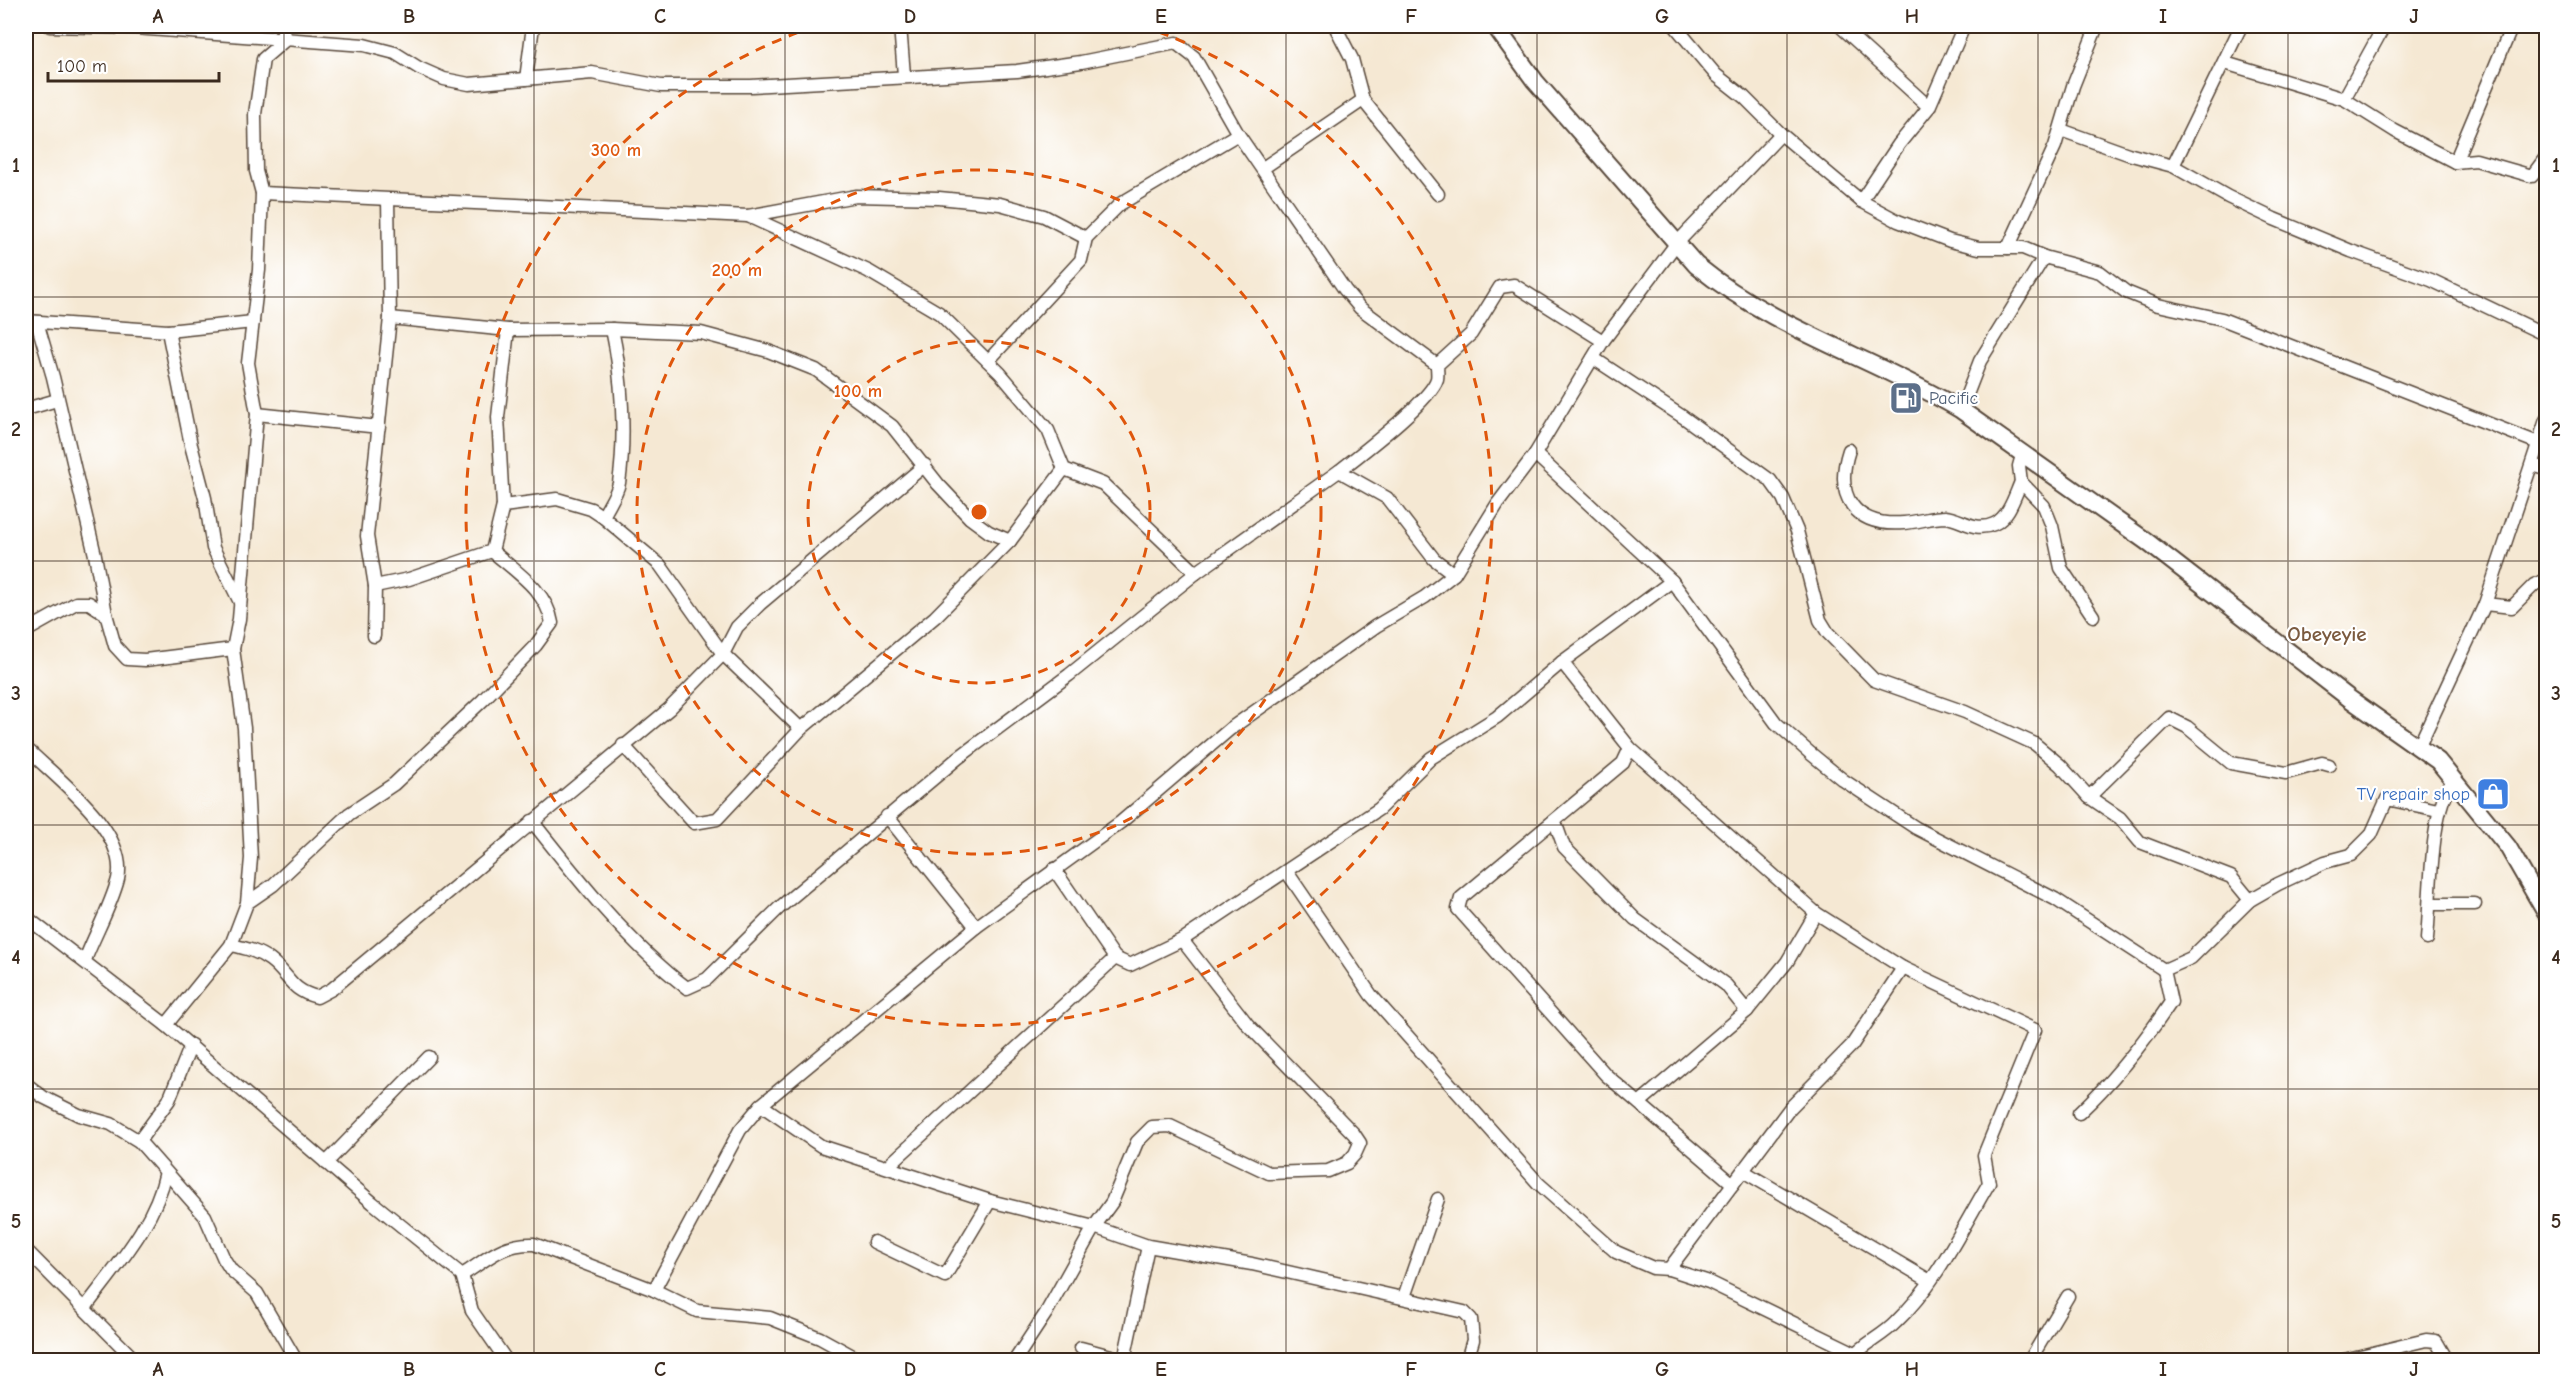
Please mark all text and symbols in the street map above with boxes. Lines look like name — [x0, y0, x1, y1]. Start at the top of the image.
text: A — [152, 5, 164, 28]
text: B — [403, 5, 415, 28]
text: C — [654, 5, 666, 28]
text: D — [904, 5, 916, 28]
text: E — [1155, 5, 1167, 28]
text: F — [1405, 5, 1417, 28]
text: G — [1655, 5, 1669, 28]
text: H — [1905, 5, 1919, 28]
text: I — [2159, 5, 2167, 28]
text: J — [2409, 5, 2419, 28]
scale bar — [48, 45, 219, 83]
text: 100 m — [57, 56, 107, 77]
text: 300 m — [591, 140, 641, 161]
text: 1 — [12, 154, 20, 177]
text: 1 — [2552, 154, 2560, 177]
text: 200 m — [712, 260, 762, 281]
fuel station icon: Pacific — [1888, 380, 1924, 416]
text: 100 m — [834, 381, 882, 402]
place label: Pacific — [1929, 388, 1978, 409]
text: 2 — [11, 418, 21, 441]
text: 2 — [2551, 418, 2561, 441]
centre of rings — [969, 502, 989, 522]
district label: Obeyeyie — [2287, 622, 2367, 646]
text: 3 — [11, 682, 21, 705]
text: 3 — [2551, 682, 2561, 705]
shop icon: TV repair shop — [2475, 776, 2511, 812]
place label: TV repair shop — [2357, 784, 2470, 805]
text: 4 — [11, 946, 21, 969]
text: 4 — [2551, 946, 2561, 969]
text: 5 — [11, 1210, 21, 1233]
text: 5 — [2551, 1210, 2561, 1233]
text: A — [152, 1358, 164, 1381]
text: B — [403, 1358, 415, 1381]
text: C — [654, 1358, 666, 1381]
text: D — [904, 1358, 916, 1381]
text: E — [1155, 1358, 1167, 1381]
text: F — [1405, 1358, 1417, 1381]
text: G — [1655, 1358, 1669, 1381]
text: H — [1905, 1358, 1919, 1381]
text: I — [2159, 1358, 2167, 1381]
text: J — [2409, 1358, 2419, 1381]

